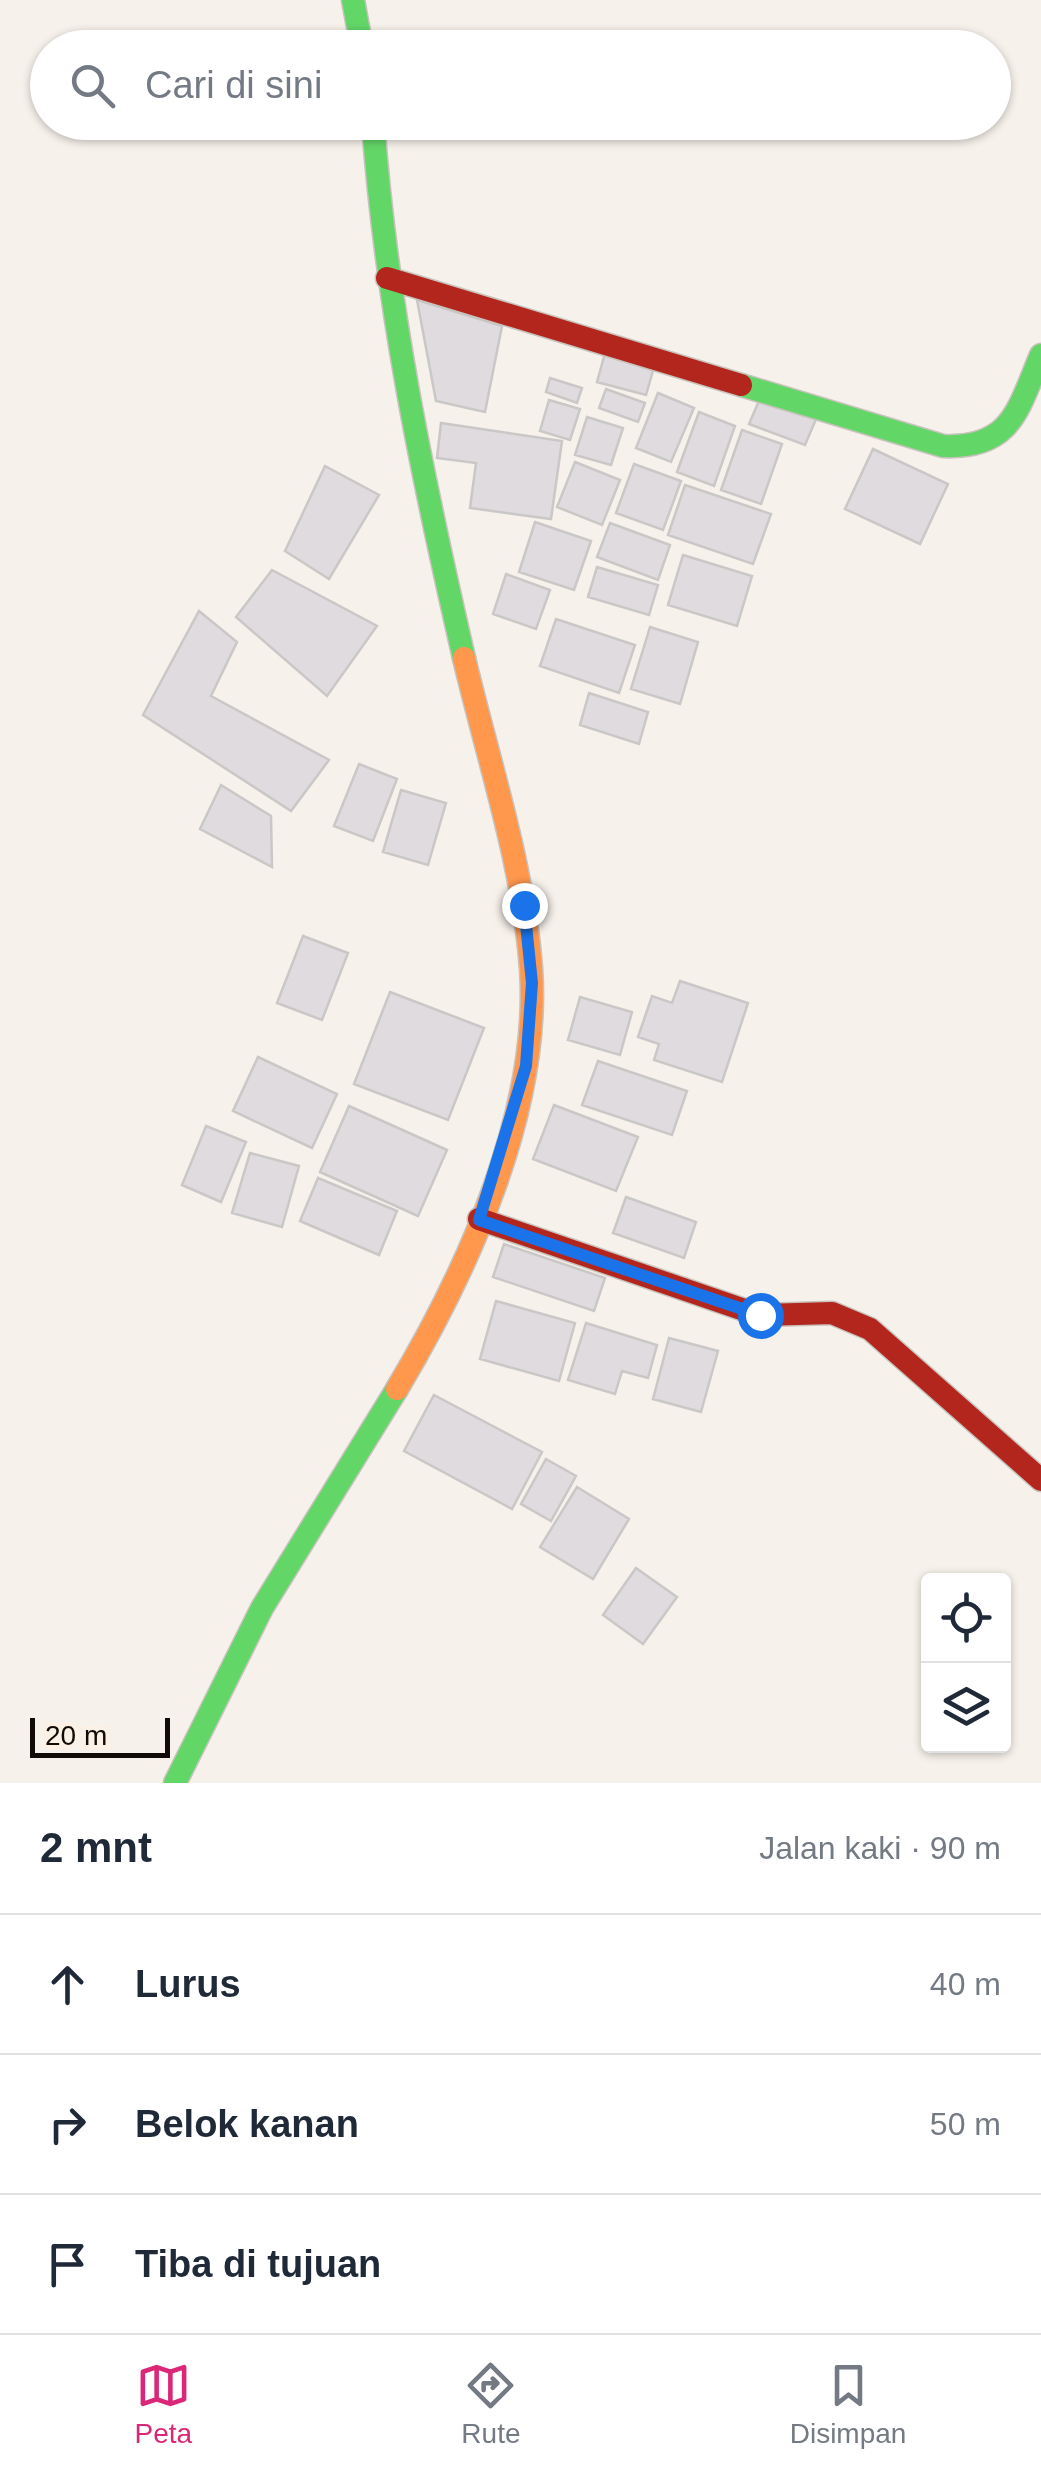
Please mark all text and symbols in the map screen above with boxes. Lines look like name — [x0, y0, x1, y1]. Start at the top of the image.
search box — [30, 30, 1011, 140]
icon: search — [65, 58, 120, 113]
text: Cari di sini — [145, 64, 322, 106]
route end — [502, 883, 548, 929]
route start — [738, 1293, 784, 1339]
map controls — [921, 1573, 1011, 1753]
button: locate — [921, 1573, 1011, 1663]
button: layers — [921, 1663, 1011, 1753]
scale bar — [30, 1713, 170, 1758]
text: 20 m — [45, 1720, 107, 1751]
text: 2 mnt — [40, 1824, 152, 1871]
text: Jalan kaki · 90 m — [759, 1830, 1001, 1866]
icon: ahead — [40, 1957, 95, 2012]
text: Lurus — [135, 1963, 241, 2005]
text: 40 m — [930, 1966, 1001, 2002]
icon: right — [40, 2097, 95, 2152]
text: Belok kanan — [135, 2103, 359, 2145]
text: 50 m — [930, 2106, 1001, 2142]
icon: arrive — [40, 2237, 95, 2292]
text: Tiba di tujuan — [135, 2243, 381, 2285]
tab: Peta — [135, 2358, 192, 2450]
tab: Rute — [461, 2358, 521, 2450]
tab: Disimpan — [790, 2358, 906, 2450]

